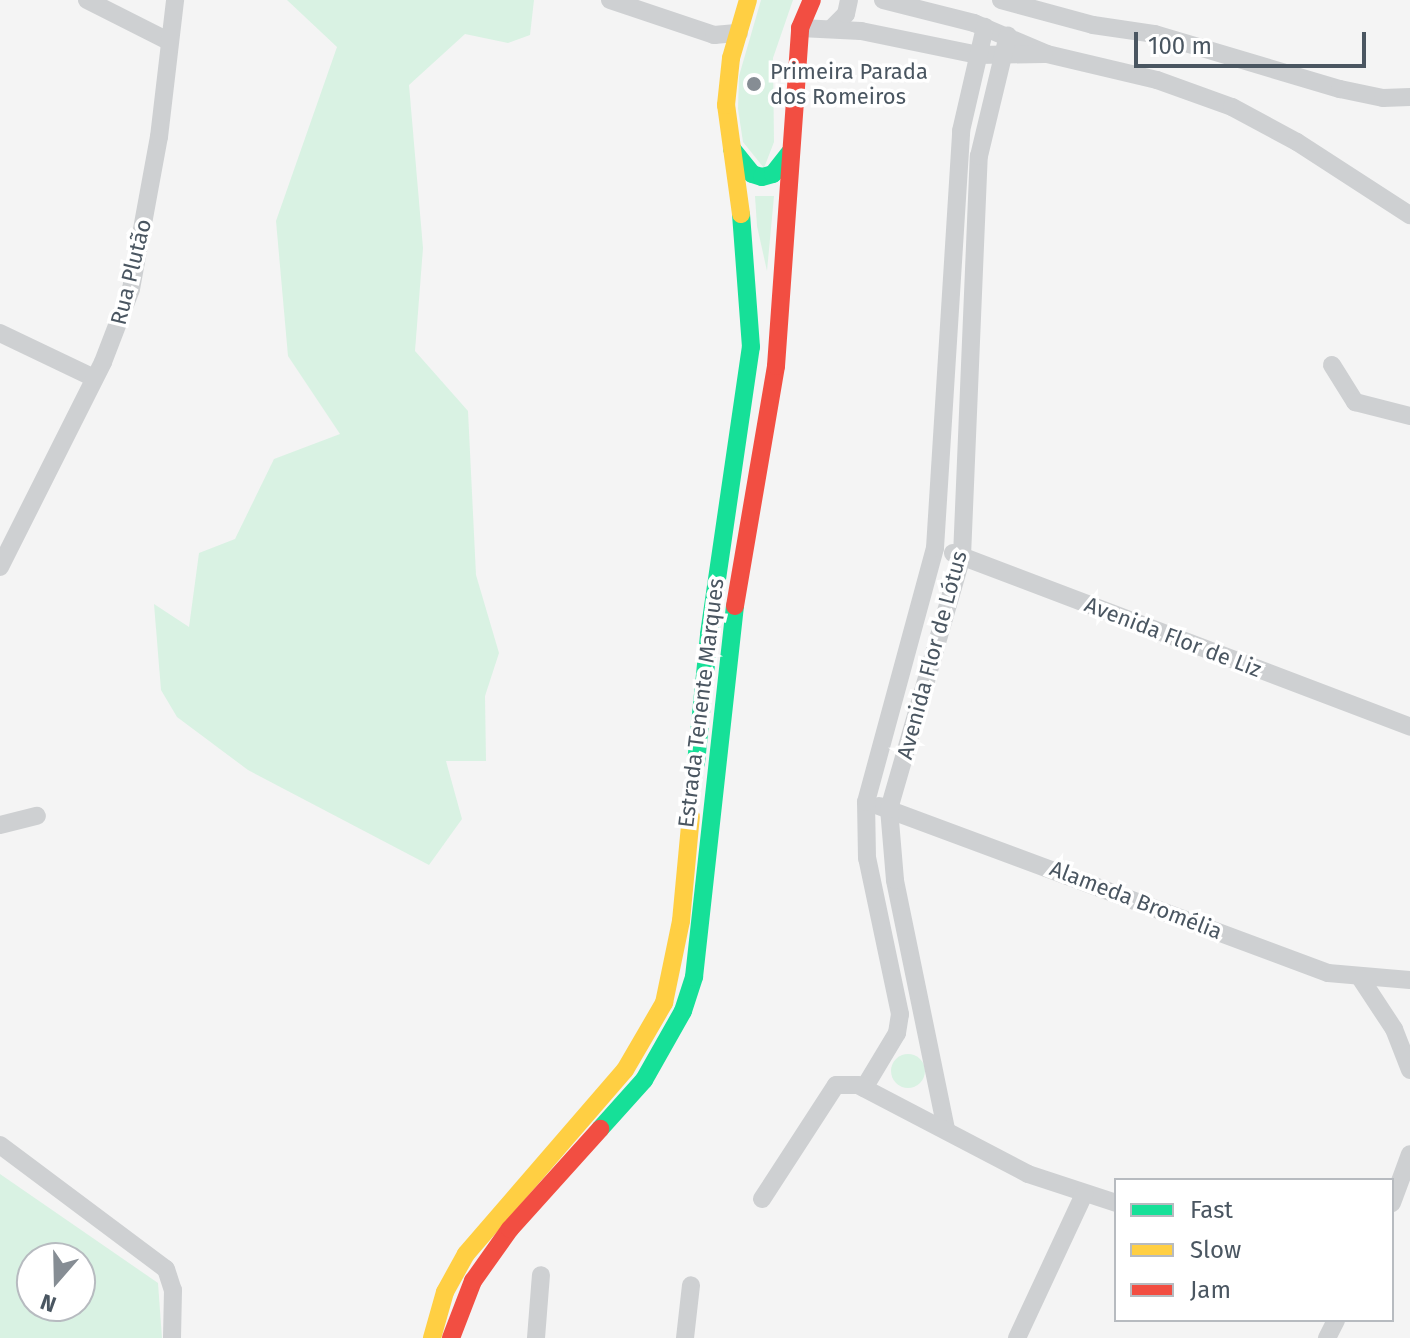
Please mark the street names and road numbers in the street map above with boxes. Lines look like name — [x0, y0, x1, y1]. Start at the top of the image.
street label: Rua Plutão — [105, 216, 157, 328]
street label: Avenida Flor de Lótus — [891, 548, 973, 762]
street label: Estrada Tenente Marques — [673, 577, 729, 829]
street label: Avenida Flor de Liz — [1081, 591, 1265, 683]
street label: Alameda Bromélia — [1046, 855, 1226, 945]

